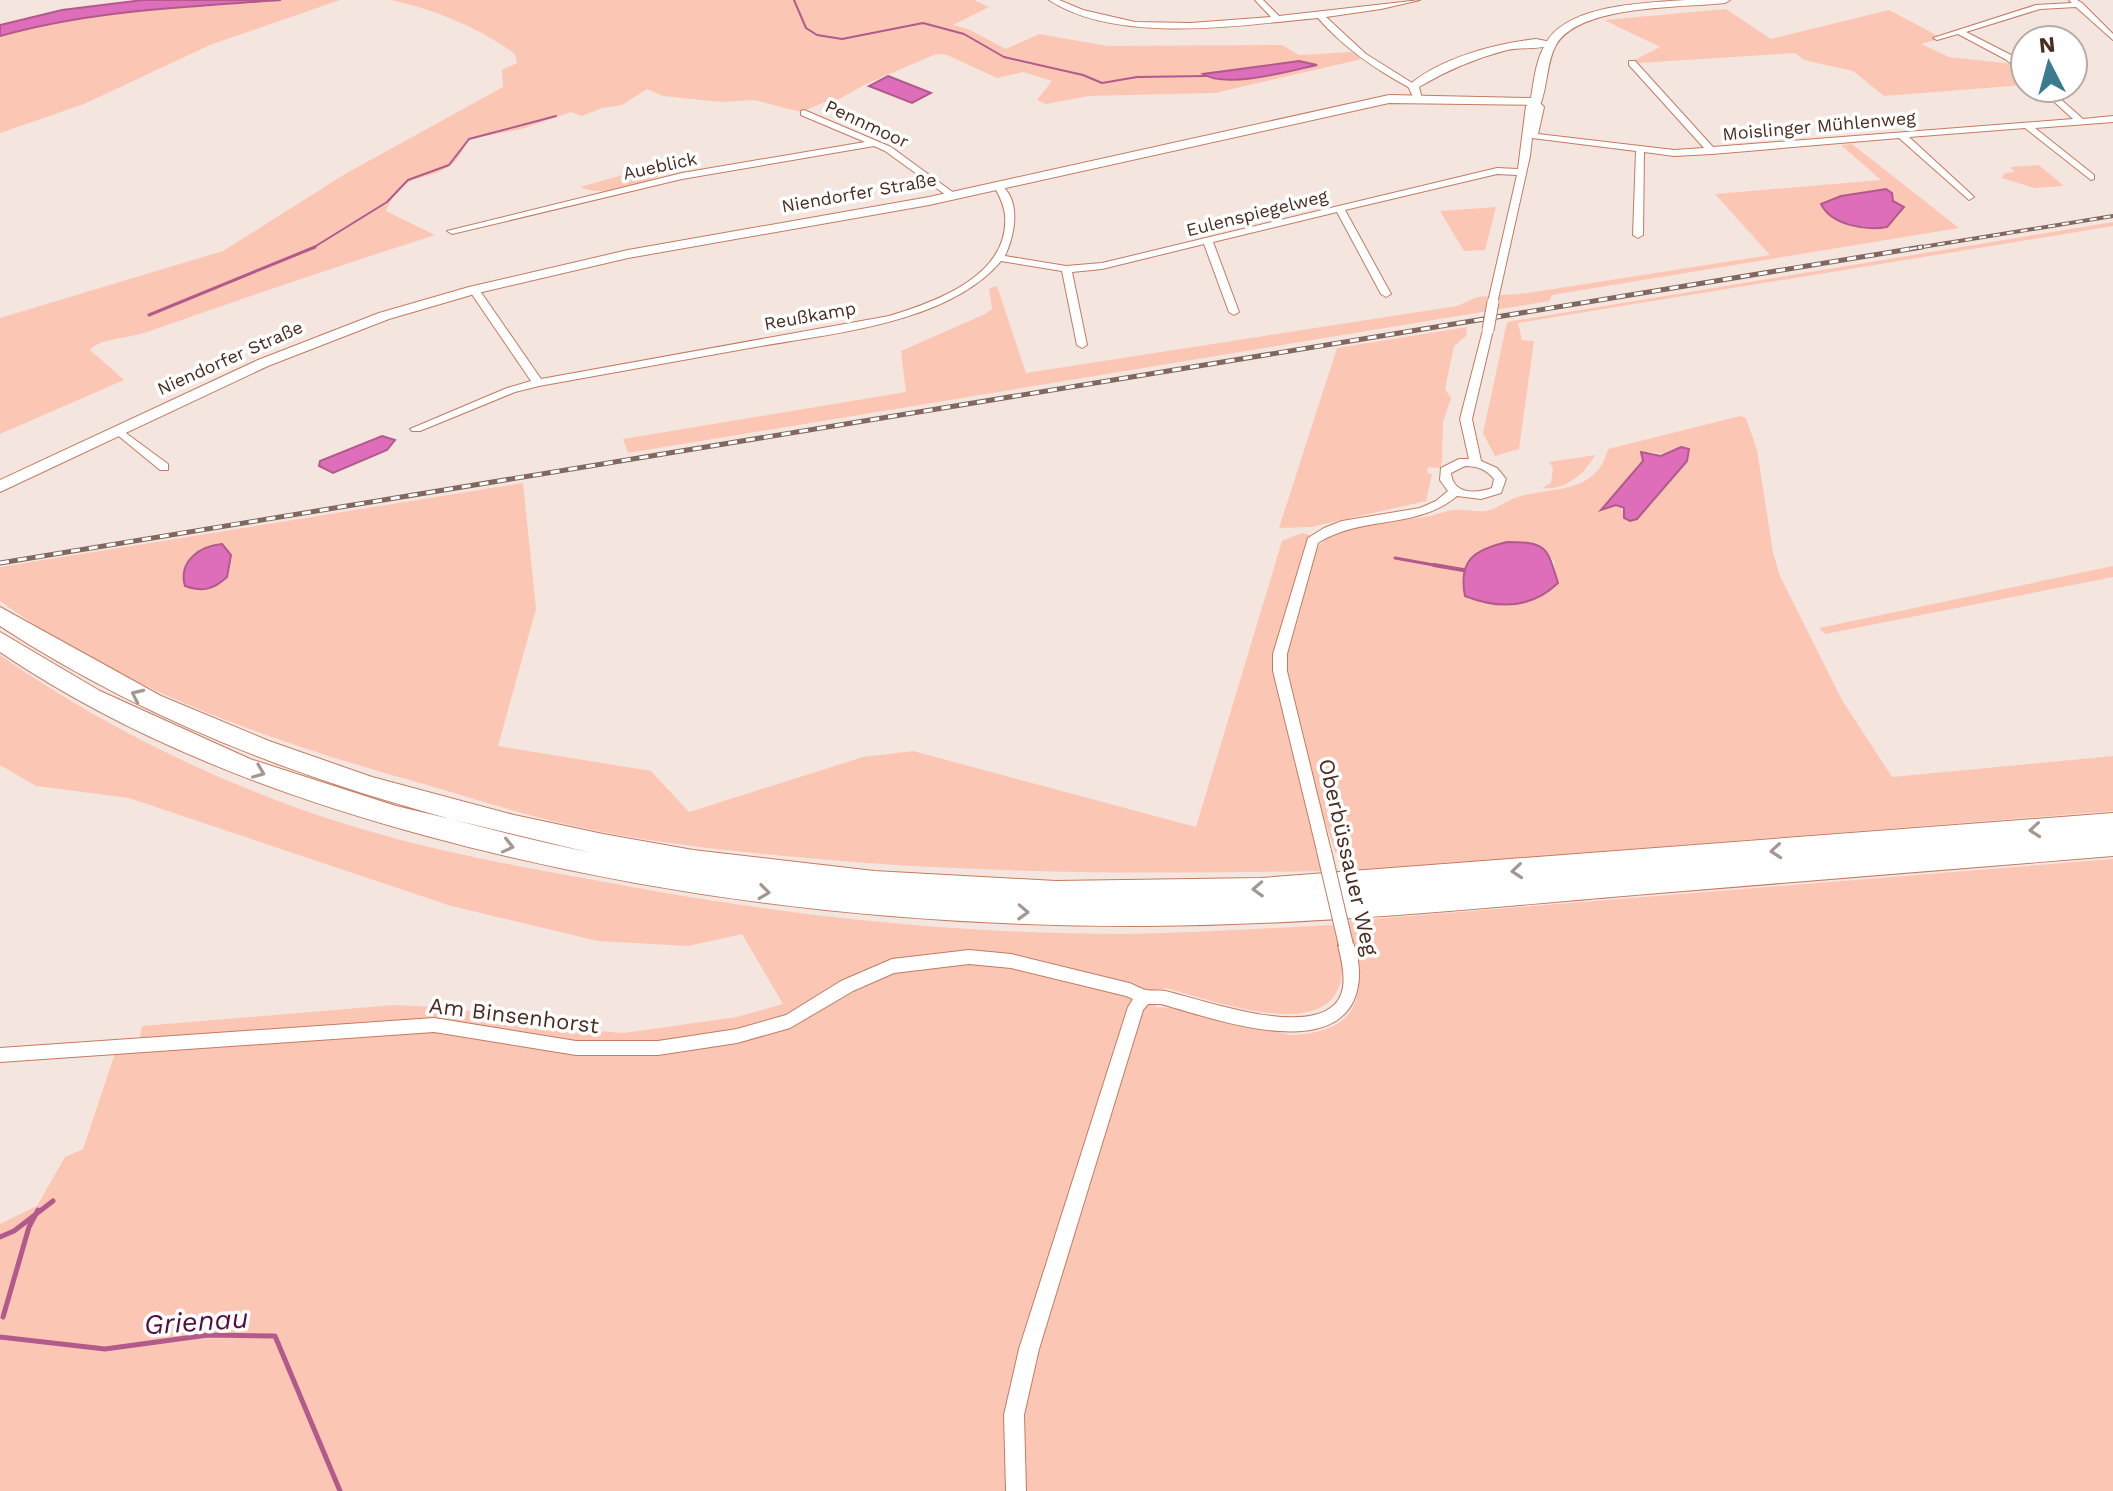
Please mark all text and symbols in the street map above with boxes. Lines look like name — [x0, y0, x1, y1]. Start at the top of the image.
north arrow — [2009, 24, 2089, 104]
text: N — [2038, 31, 2056, 58]
street label: Pennmoor — [822, 95, 912, 152]
street label: Moislinger Mühlenweg — [1721, 107, 1917, 144]
street label: Aueblick — [621, 147, 699, 184]
street label: Niendorfer Straße — [780, 169, 938, 216]
street label: Eulenspiegelweg — [1184, 185, 1330, 240]
street label: Reußkamp — [762, 297, 857, 334]
street label: Niendorfer Straße — [154, 316, 306, 399]
one-way arrow — [131, 689, 146, 705]
street label: Oberbüssauer Weg — [1314, 756, 1383, 958]
one-way arrow — [251, 762, 265, 778]
one-way arrow — [2028, 821, 2041, 838]
one-way arrow — [500, 837, 514, 854]
one-way arrow — [1769, 842, 1782, 859]
one-way arrow — [1510, 862, 1523, 879]
one-way arrow — [1251, 881, 1264, 898]
one-way arrow — [757, 883, 771, 900]
one-way arrow — [1017, 904, 1030, 921]
street label: Am Binsenhorst — [428, 993, 600, 1038]
water label: Grienau — [143, 1301, 249, 1342]

